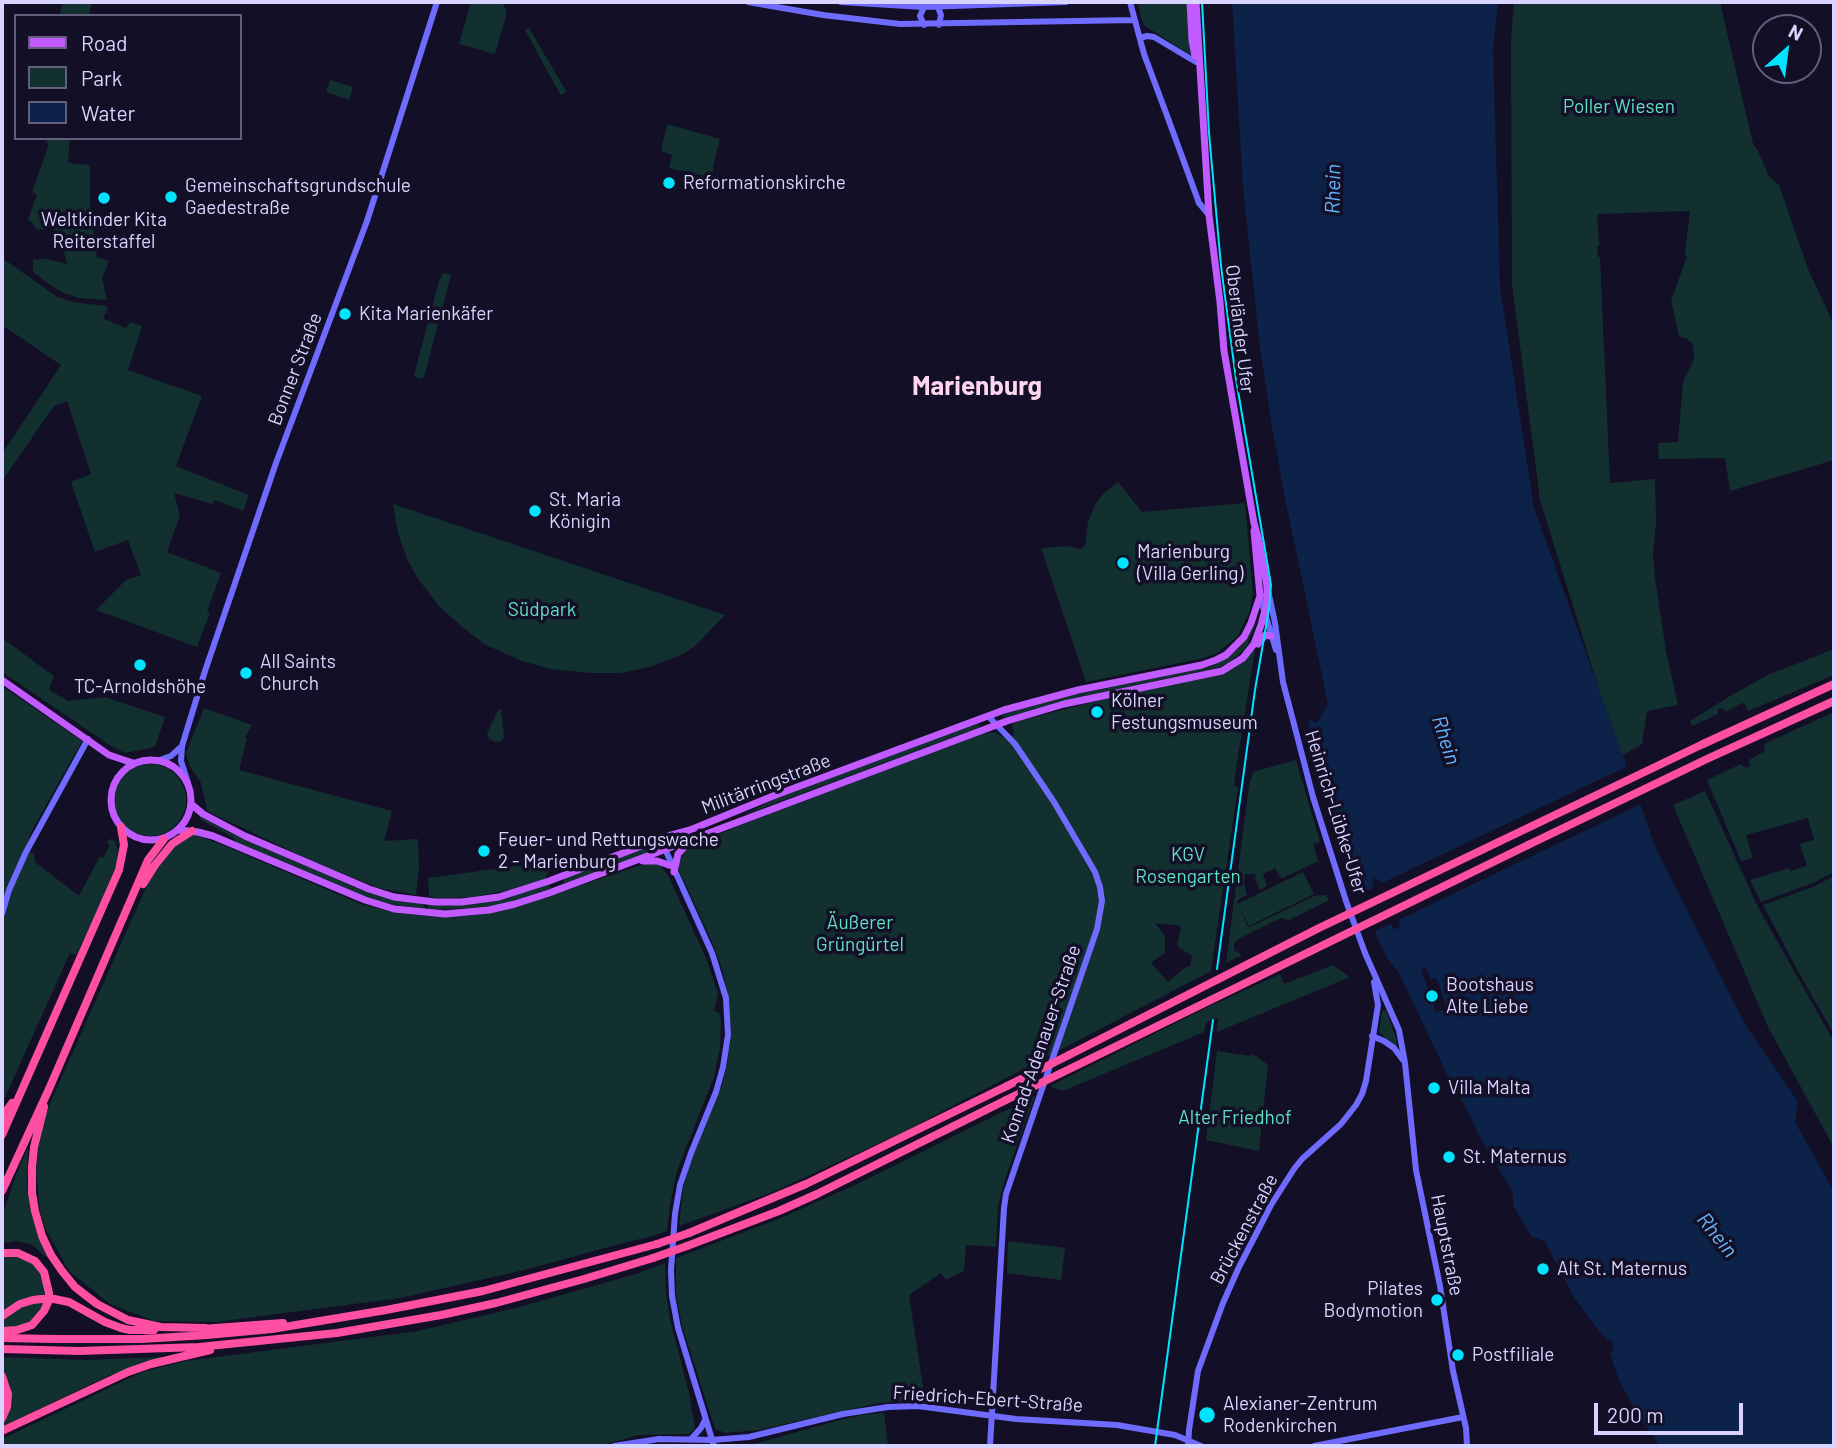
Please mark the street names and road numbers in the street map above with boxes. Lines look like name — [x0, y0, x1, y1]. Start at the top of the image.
street label: Oberländer Ufer — [1221, 263, 1259, 395]
street label: Bonner Straße — [263, 309, 327, 429]
street label: Heinrich-Lübke-Ufer — [1300, 727, 1372, 897]
street label: Militärringstraße — [698, 749, 834, 819]
street label: Konrad-Adenauer-Straße — [996, 942, 1086, 1146]
street label: Brückenstraße — [1205, 1170, 1283, 1288]
street label: Hauptstraße — [1426, 1192, 1468, 1298]
street label: Friedrich-Ebert-Straße — [892, 1381, 1084, 1417]

